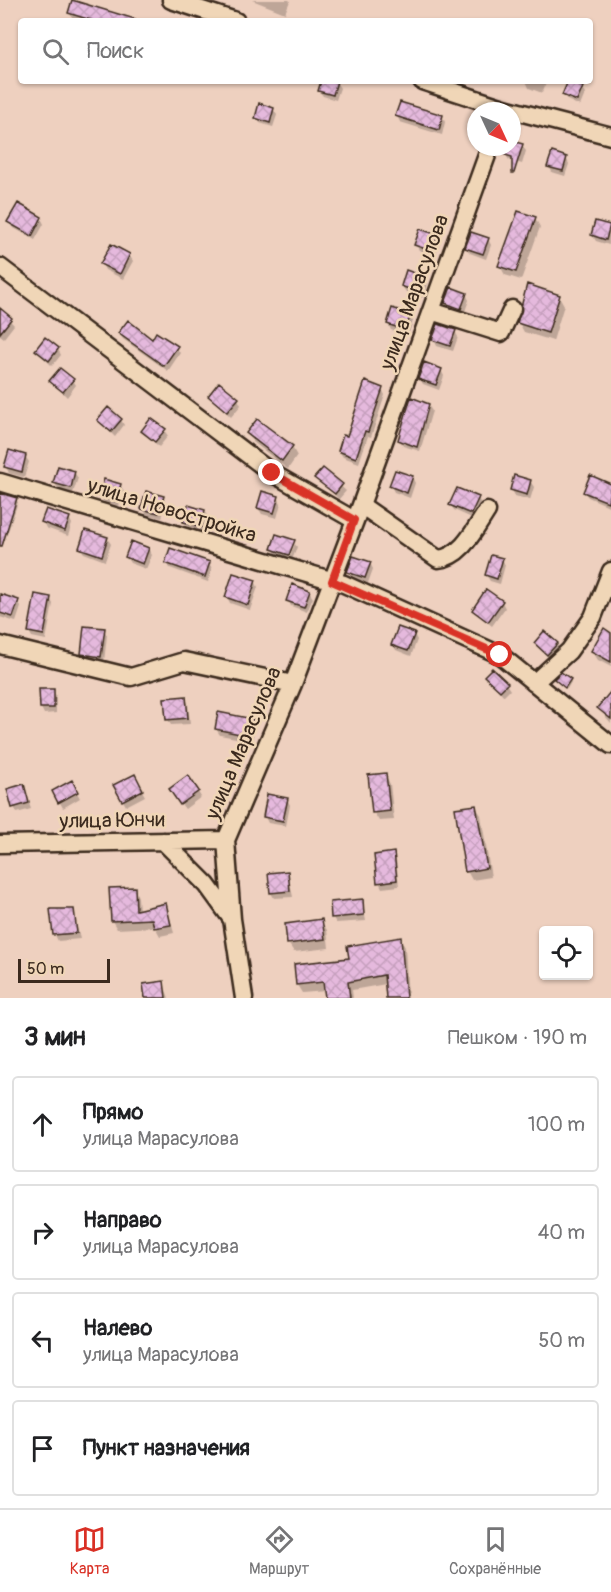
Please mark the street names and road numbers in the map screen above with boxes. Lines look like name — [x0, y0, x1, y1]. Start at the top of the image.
street label: улица Марасулова — [373, 211, 455, 375]
street label: улица Новостройка — [83, 472, 260, 549]
street label: улица Марасулова — [199, 663, 288, 825]
street label: улица Юнчи — [58, 806, 165, 835]

